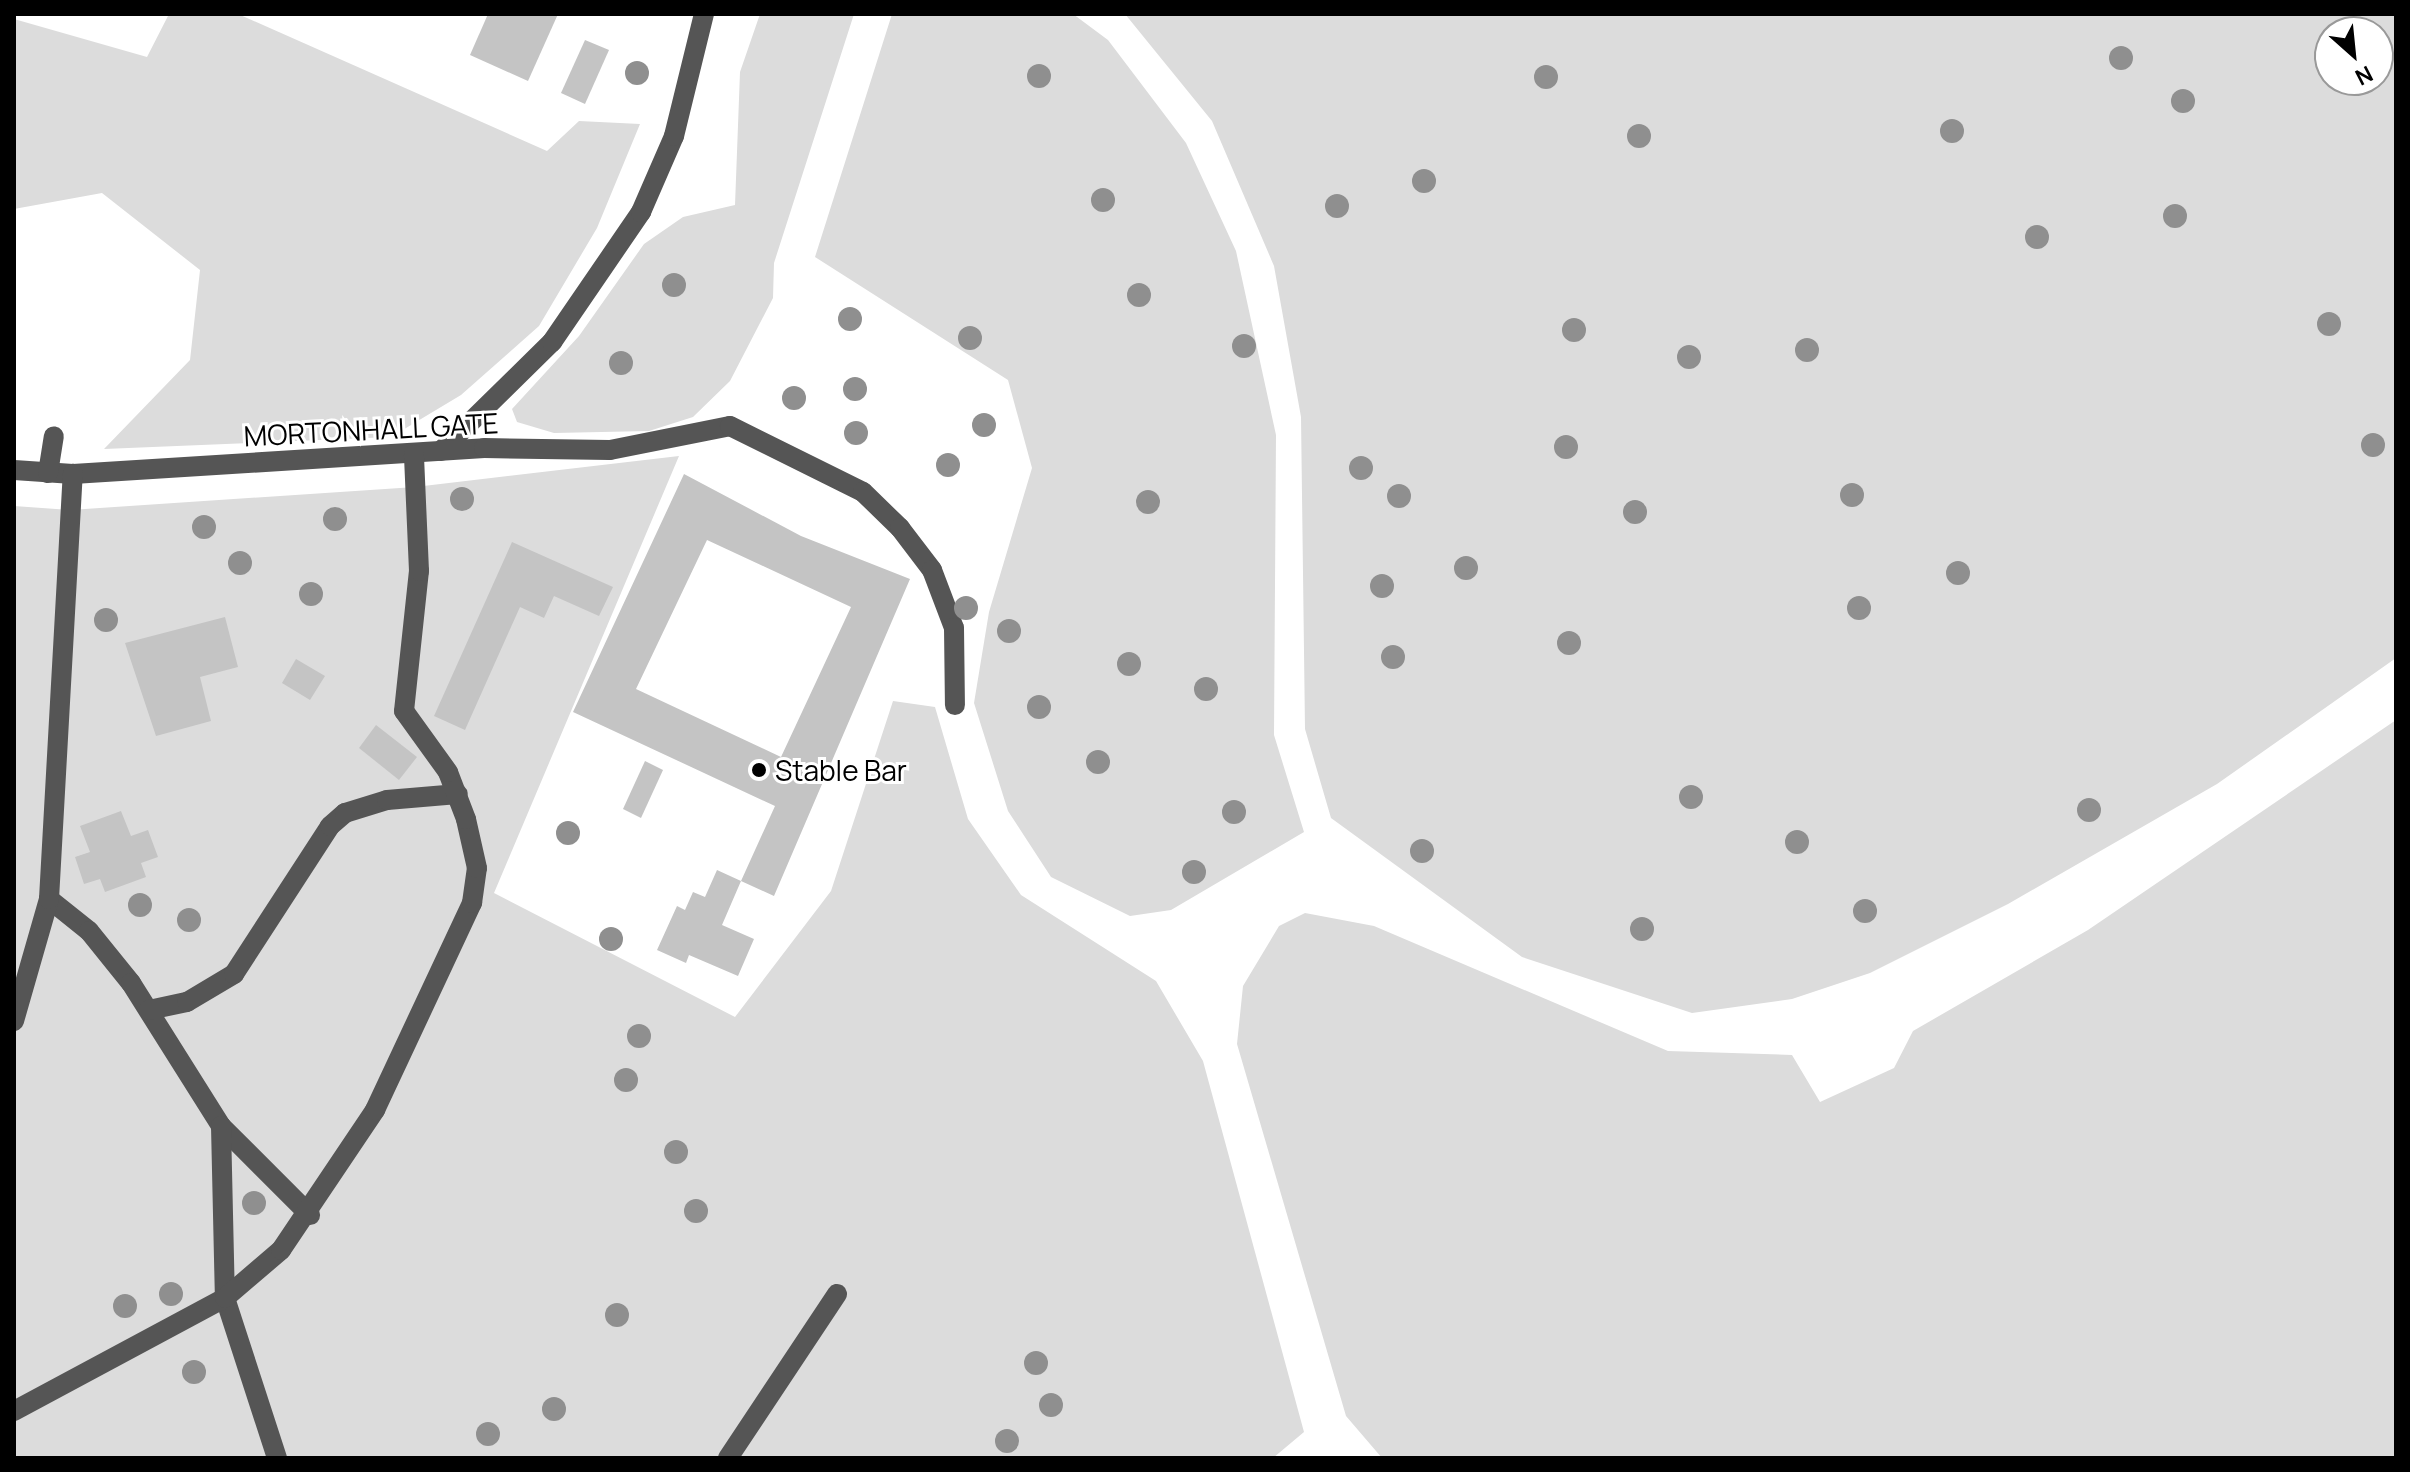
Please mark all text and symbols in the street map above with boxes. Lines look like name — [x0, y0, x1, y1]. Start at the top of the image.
north arrow — [2314, 16, 2394, 96]
text: N — [2350, 59, 2378, 93]
street label: MORTONHALL GATE — [242, 406, 500, 452]
place label: Stable Bar — [775, 753, 907, 787]
marker: Stable Bar — [750, 761, 768, 779]

